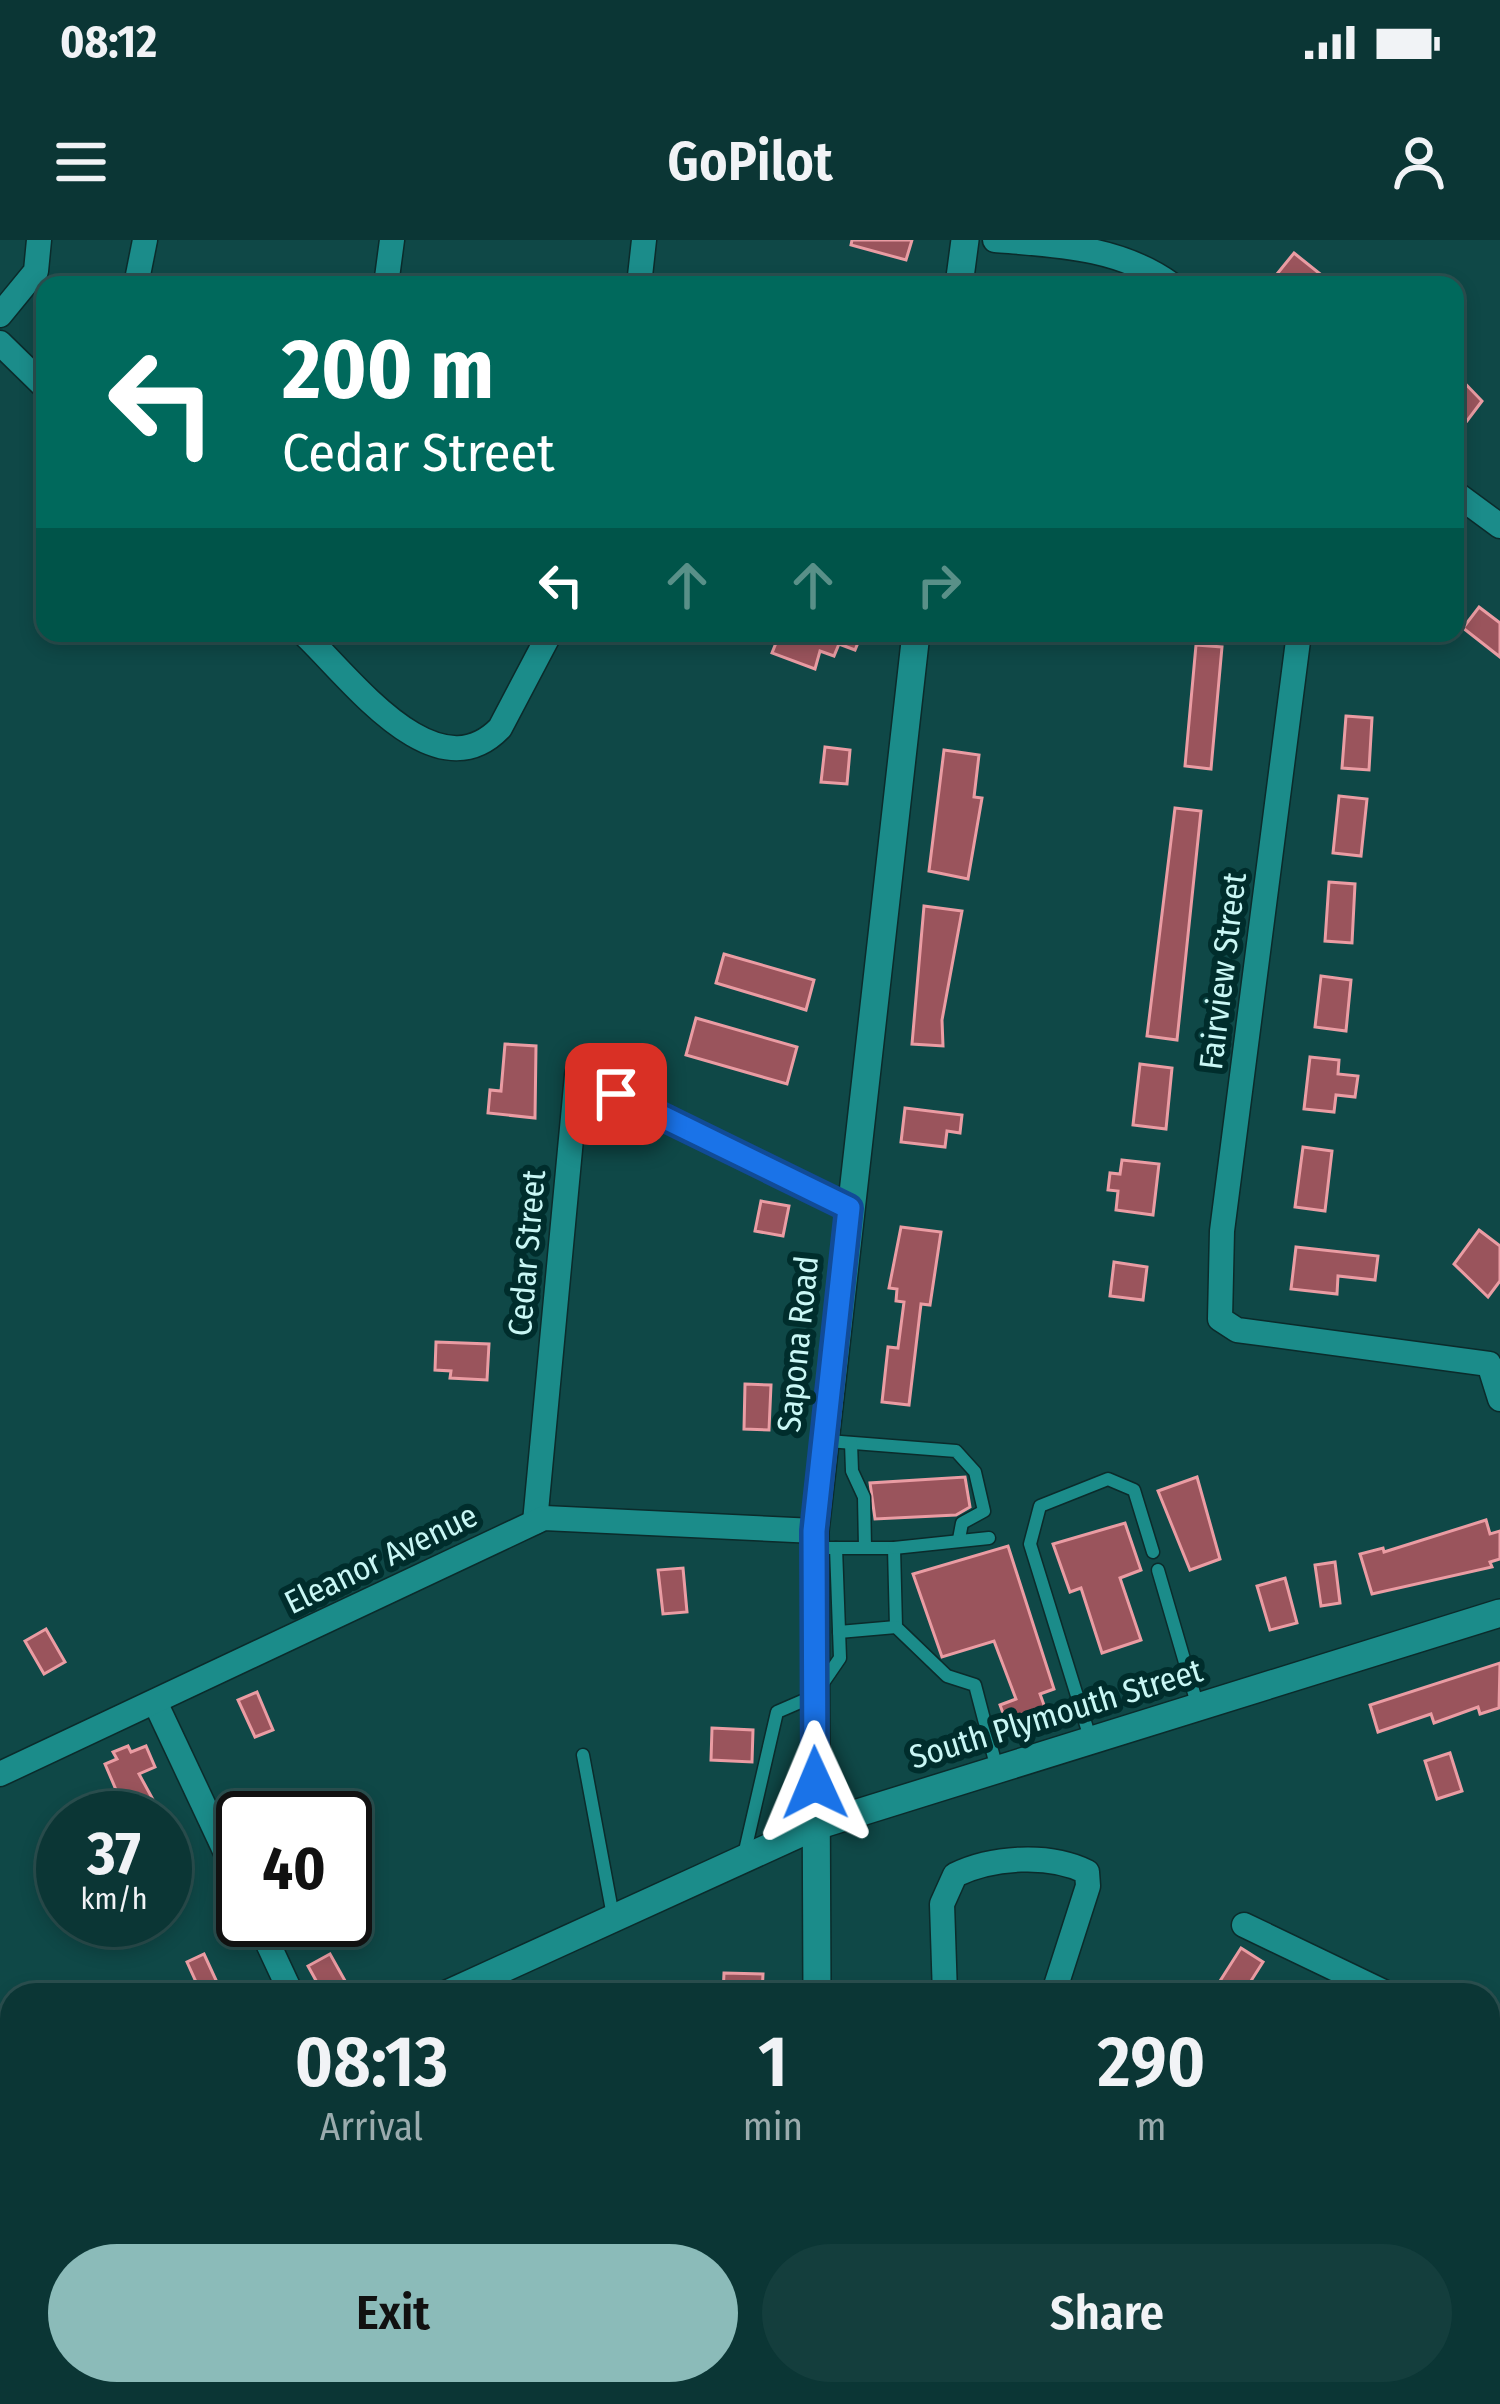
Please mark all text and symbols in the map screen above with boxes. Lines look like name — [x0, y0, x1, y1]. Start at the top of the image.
text: 08:12 — [60, 15, 157, 69]
icon: menu — [48, 129, 114, 195]
icon: person — [1386, 129, 1452, 195]
text: GoPilot — [667, 130, 833, 194]
text: 200 m — [282, 319, 494, 420]
icon: left — [84, 324, 240, 480]
text: Cedar Street — [282, 421, 555, 485]
icon: left — [528, 552, 594, 618]
icon: ahead — [654, 552, 720, 618]
icon: ahead — [780, 552, 846, 618]
icon: right — [906, 552, 972, 618]
street label: Fairview Street — [1191, 870, 1255, 1072]
pin — [565, 1043, 667, 1145]
icon: arrive — [583, 1061, 649, 1127]
street label: Cedar Street — [500, 1168, 554, 1338]
street label: Sapona Road — [769, 1254, 827, 1434]
street label: Eleanor Avenue — [278, 1495, 484, 1623]
street label: South Plymouth Street — [905, 1650, 1207, 1778]
position arrow — [752, 1720, 878, 1846]
speed limit sign: 40 — [216, 1791, 372, 1947]
text: 37 — [87, 1818, 141, 1890]
text: km/h — [81, 1881, 147, 1917]
text: 08:13 — [294, 2019, 448, 2105]
text: 1 — [758, 2019, 788, 2105]
text: 290 — [1098, 2019, 1206, 2105]
text: Arrival — [320, 2104, 423, 2150]
text: min — [743, 2104, 803, 2150]
text: m — [1137, 2104, 1167, 2150]
button: Exit — [48, 2244, 738, 2382]
button: Share — [762, 2244, 1452, 2382]

